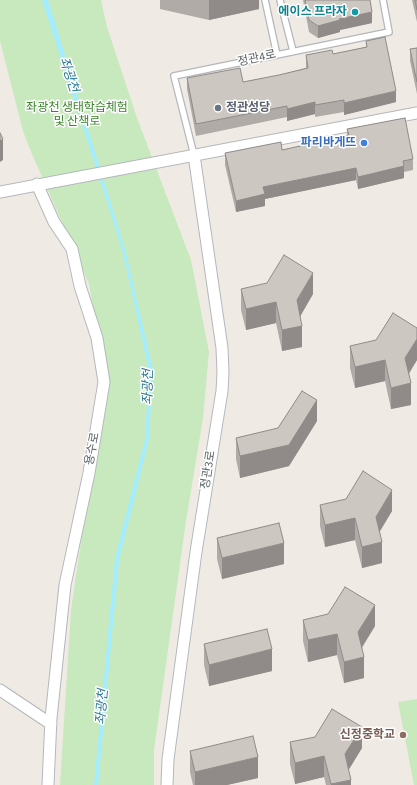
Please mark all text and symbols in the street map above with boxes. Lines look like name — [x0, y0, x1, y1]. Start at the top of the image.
place label: 에이스 프라자 — [278, 5, 347, 19]
marker: 에이스 프라자 — [350, 7, 360, 17]
street label: 정관4로 — [236, 48, 278, 70]
water label: 좌광천 — [55, 56, 81, 94]
park label: 좌광천 생태학습체험 및 산책로 — [26, 101, 128, 129]
place label: 정관성당 — [226, 101, 270, 115]
marker: 정관성당 — [213, 103, 223, 113]
place label: 파리바게뜨 — [301, 136, 356, 150]
marker: 파리바게뜨 — [359, 138, 369, 148]
water label: 좌광천 — [141, 369, 157, 405]
street label: 용수로 — [83, 431, 103, 467]
street label: 정관3로 — [199, 450, 219, 490]
water label: 좌광천 — [94, 688, 112, 726]
place label: 신정중학교 — [340, 728, 395, 742]
marker: 신정중학교 — [398, 730, 408, 740]

